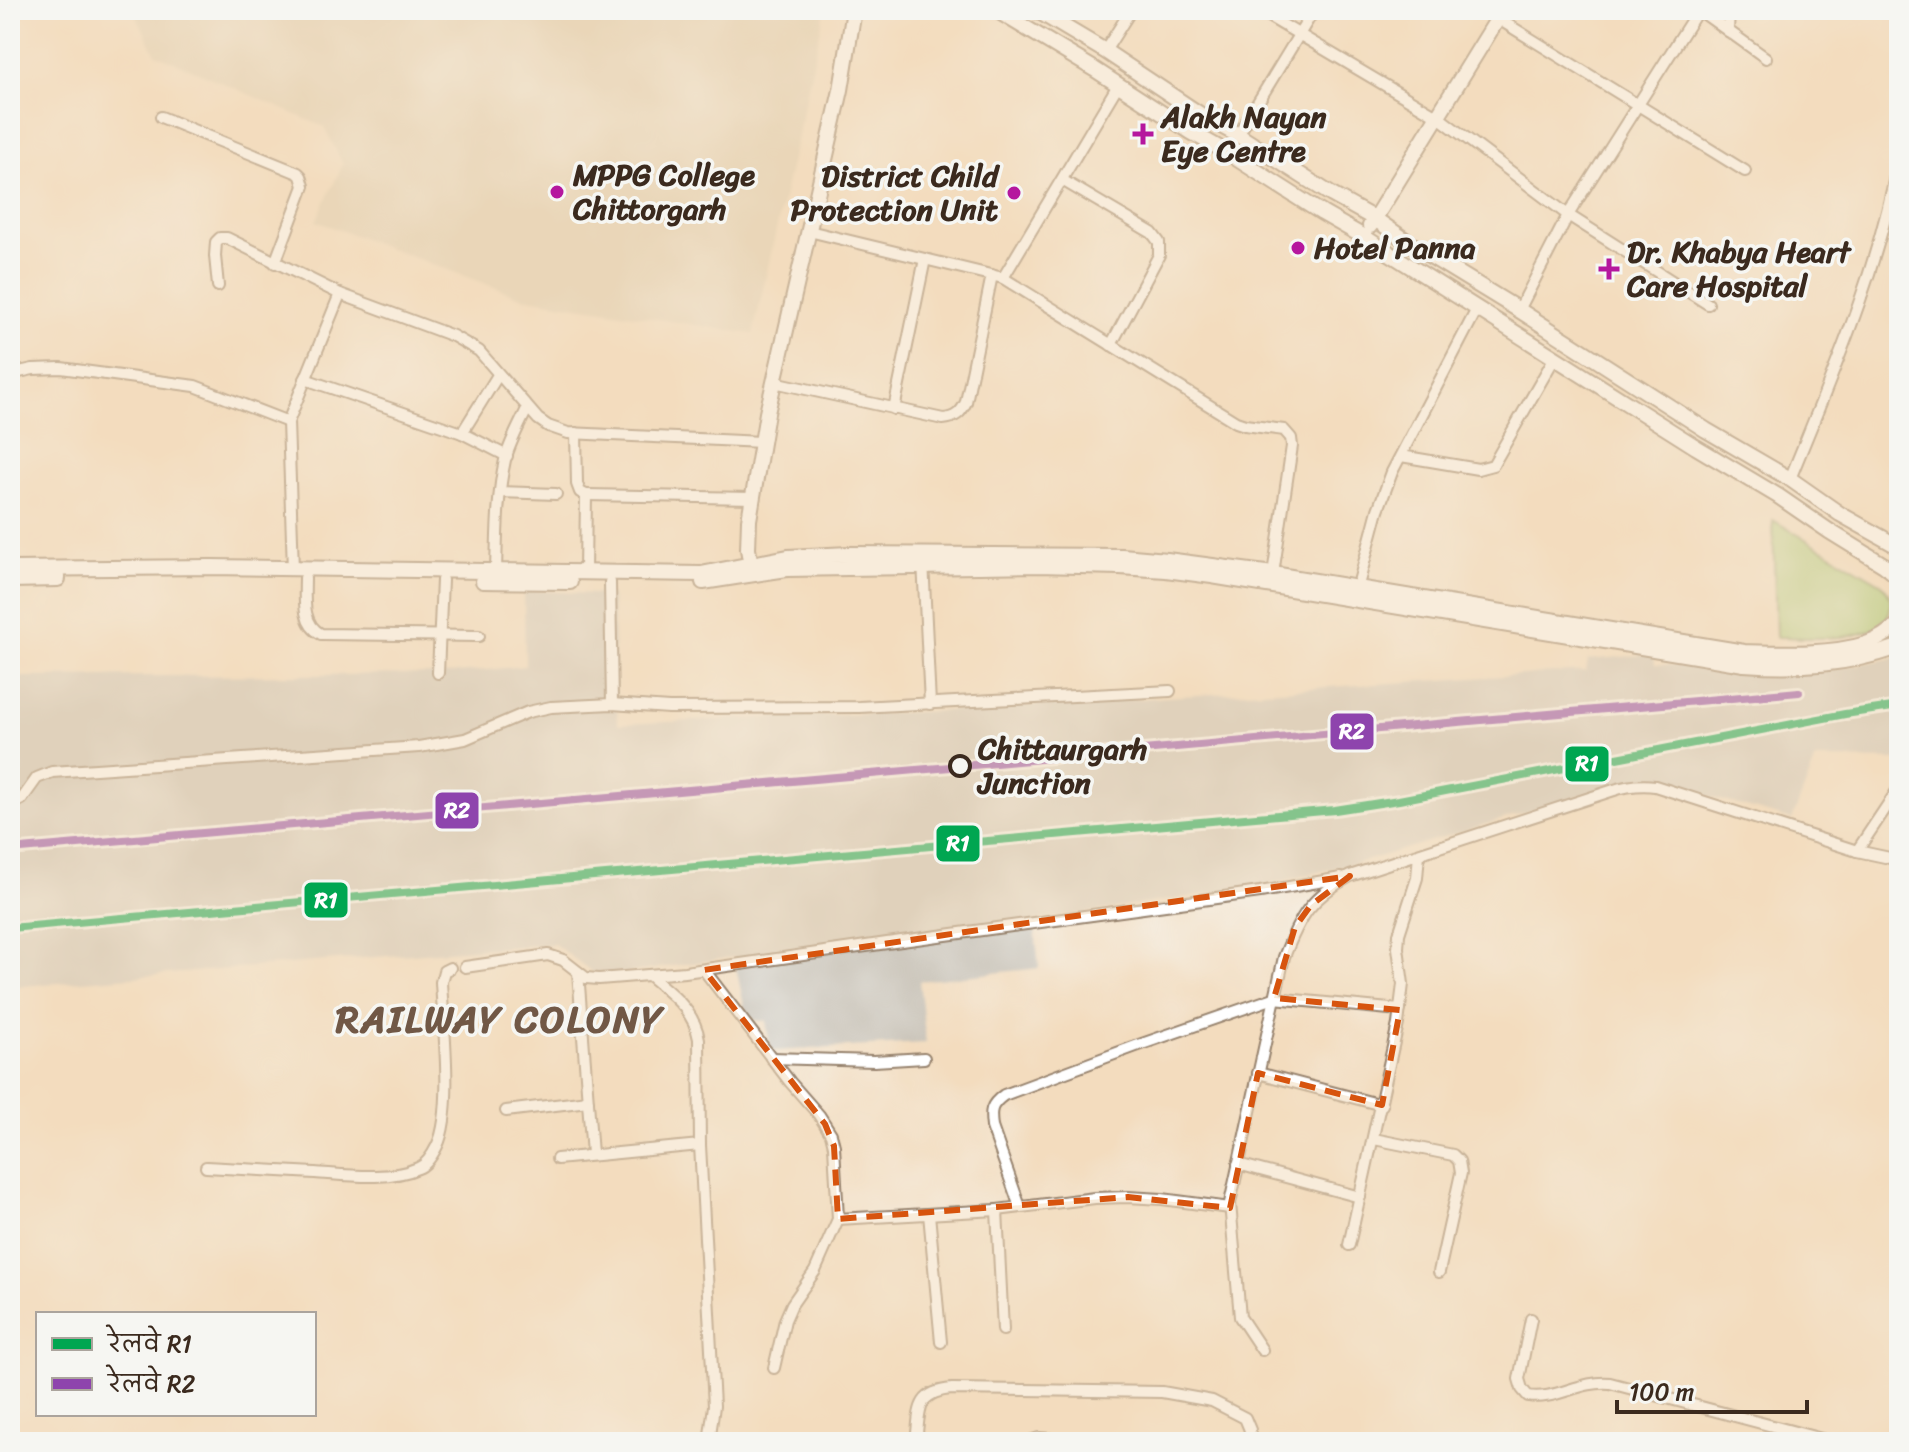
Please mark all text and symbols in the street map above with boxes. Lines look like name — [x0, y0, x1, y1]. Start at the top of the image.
place label: Alakh Nayan Eye Centre — [1159, 90, 1327, 178]
marker: Alakh Nayan Eye Centre — [1132, 123, 1154, 145]
place label: MPPG College Chittorgarh — [572, 148, 755, 236]
place label: District Child Protection Unit — [791, 149, 1000, 237]
marker: MPPG College Chittorgarh — [548, 183, 566, 201]
marker: District Child Protection Unit — [1005, 184, 1023, 202]
place label: Hotel Panna — [1314, 221, 1476, 275]
place label: Dr. Khabya Heart Care Hospital — [1626, 225, 1852, 313]
marker: Hotel Panna — [1289, 239, 1307, 257]
marker: Dr. Khabya Heart Care Hospital — [1598, 258, 1620, 280]
line badge: R2 — [1329, 712, 1375, 751]
text: R2 — [1338, 712, 1365, 751]
place label: Chittaurgarh Junction — [976, 722, 1147, 810]
text: R1 — [1575, 744, 1599, 783]
line badge: R1 — [1564, 745, 1610, 783]
marker: Chittaurgarh Junction — [949, 755, 971, 777]
line badge: R2 — [434, 791, 480, 830]
text: R2 — [443, 791, 470, 830]
line badge: R1 — [935, 824, 981, 863]
text: R1 — [946, 824, 970, 863]
line badge: R1 — [303, 881, 349, 919]
text: R1 — [314, 881, 338, 920]
district label: RAILWAY COLONY — [335, 986, 665, 1053]
legend — [36, 1312, 316, 1416]
text: रेलवे R1 — [105, 1323, 192, 1365]
text: रेलवे R2 — [105, 1363, 195, 1405]
scale bar — [1617, 1364, 1807, 1414]
text: 100 m — [1629, 1371, 1694, 1413]

